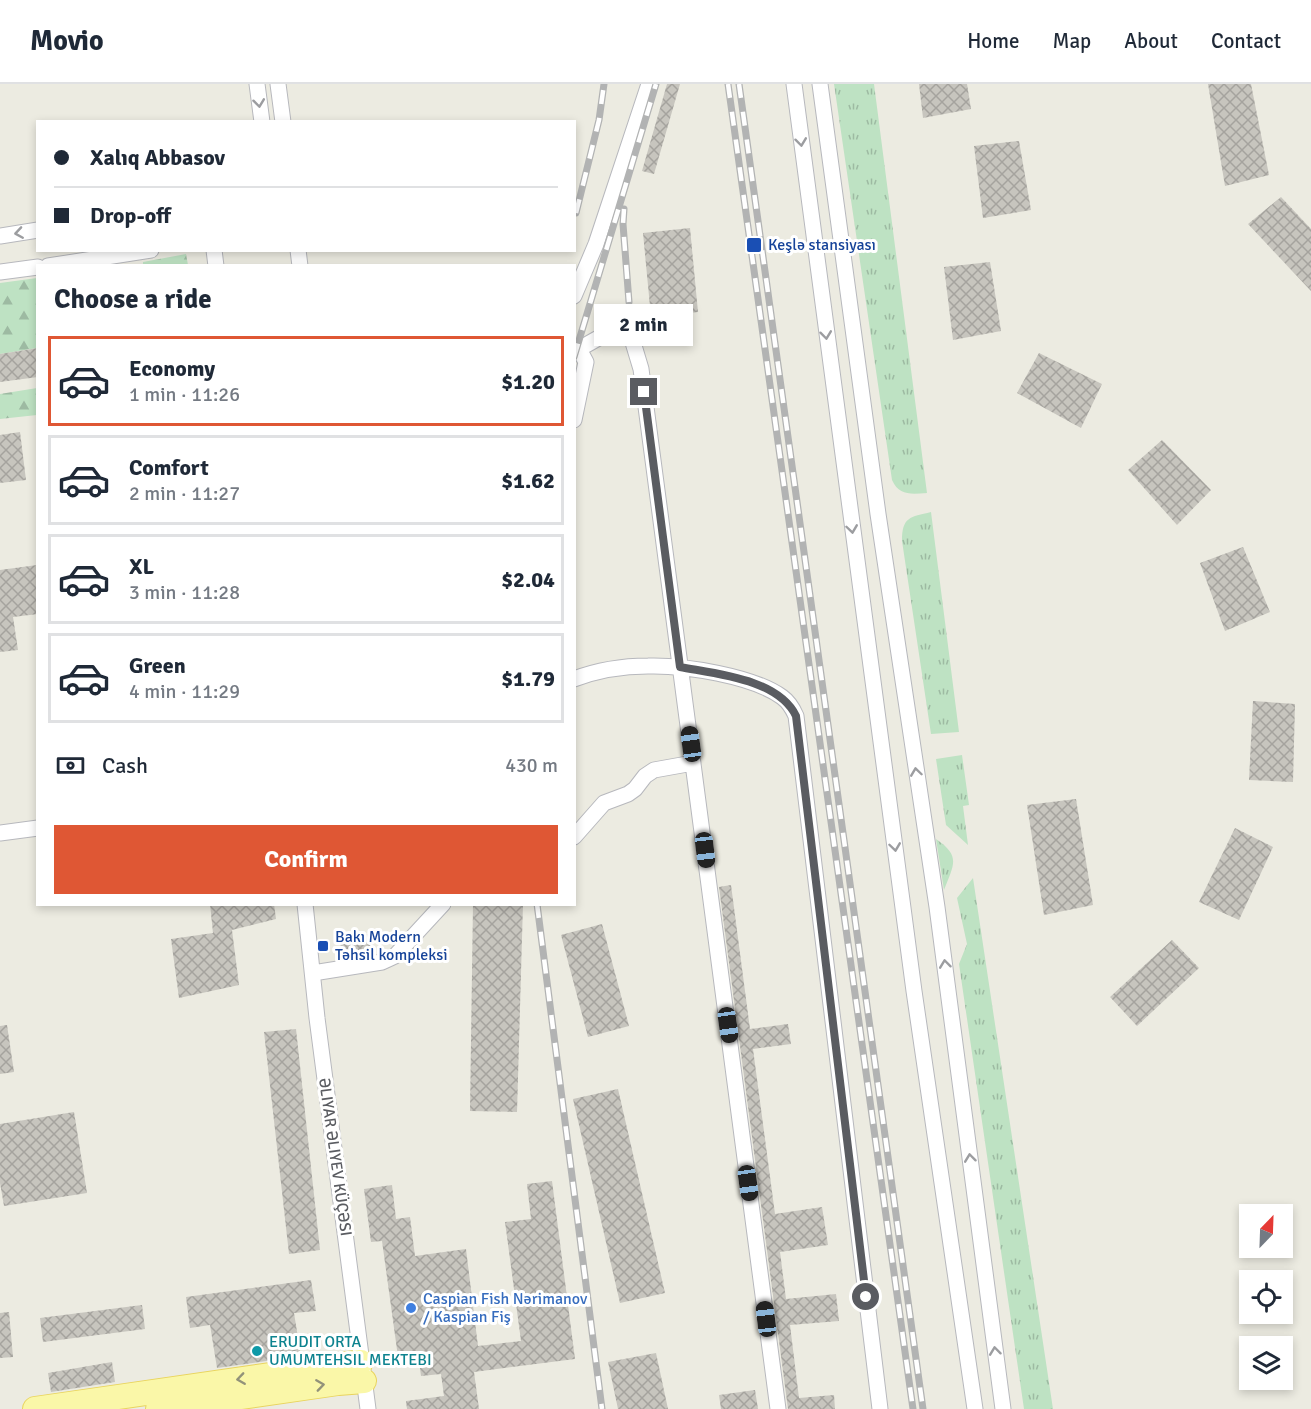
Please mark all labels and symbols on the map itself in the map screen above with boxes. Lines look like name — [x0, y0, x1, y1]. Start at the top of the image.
one-way arrow — [252, 98, 265, 107]
one-way arrow — [794, 137, 807, 147]
one-way arrow — [14, 227, 23, 239]
place label: Keşlə stansiyası — [768, 235, 876, 255]
marker: Keşlə stansiyası — [745, 236, 763, 254]
callout: 2 min — [594, 305, 694, 347]
one-way arrow — [819, 331, 832, 340]
route end — [630, 378, 657, 405]
one-way arrow — [845, 524, 857, 533]
car — [680, 725, 702, 763]
one-way arrow — [910, 767, 922, 776]
car — [694, 831, 716, 869]
one-way arrow — [888, 842, 900, 851]
place label: Bakı Modern Təhsil kompleksi — [335, 927, 448, 965]
marker: Bakı Modern Təhsil kompleksi — [316, 939, 330, 953]
one-way arrow — [939, 960, 951, 969]
car — [717, 1006, 739, 1044]
street label: ƏLIYAR ƏLIYEV KÜÇƏSI — [314, 1077, 356, 1237]
one-way arrow — [964, 1153, 976, 1162]
car — [737, 1164, 759, 1202]
north arrow — [1239, 1204, 1293, 1258]
route start — [852, 1283, 879, 1310]
place label: Caspian Fish Nərimanov / Kaspian Fiş — [423, 1289, 588, 1327]
car — [755, 1300, 777, 1338]
marker: Caspian Fish Nərimanov / Kaspian Fiş — [404, 1301, 418, 1315]
place label: ERUDIT ORTA UMUMTEHSIL MEKTEBI — [269, 1332, 432, 1370]
marker: ERUDIT ORTA UMUMTEHSIL MEKTEBI — [250, 1344, 264, 1358]
one-way arrow — [989, 1347, 1001, 1356]
one-way arrow — [237, 1372, 246, 1384]
one-way arrow — [316, 1380, 325, 1392]

